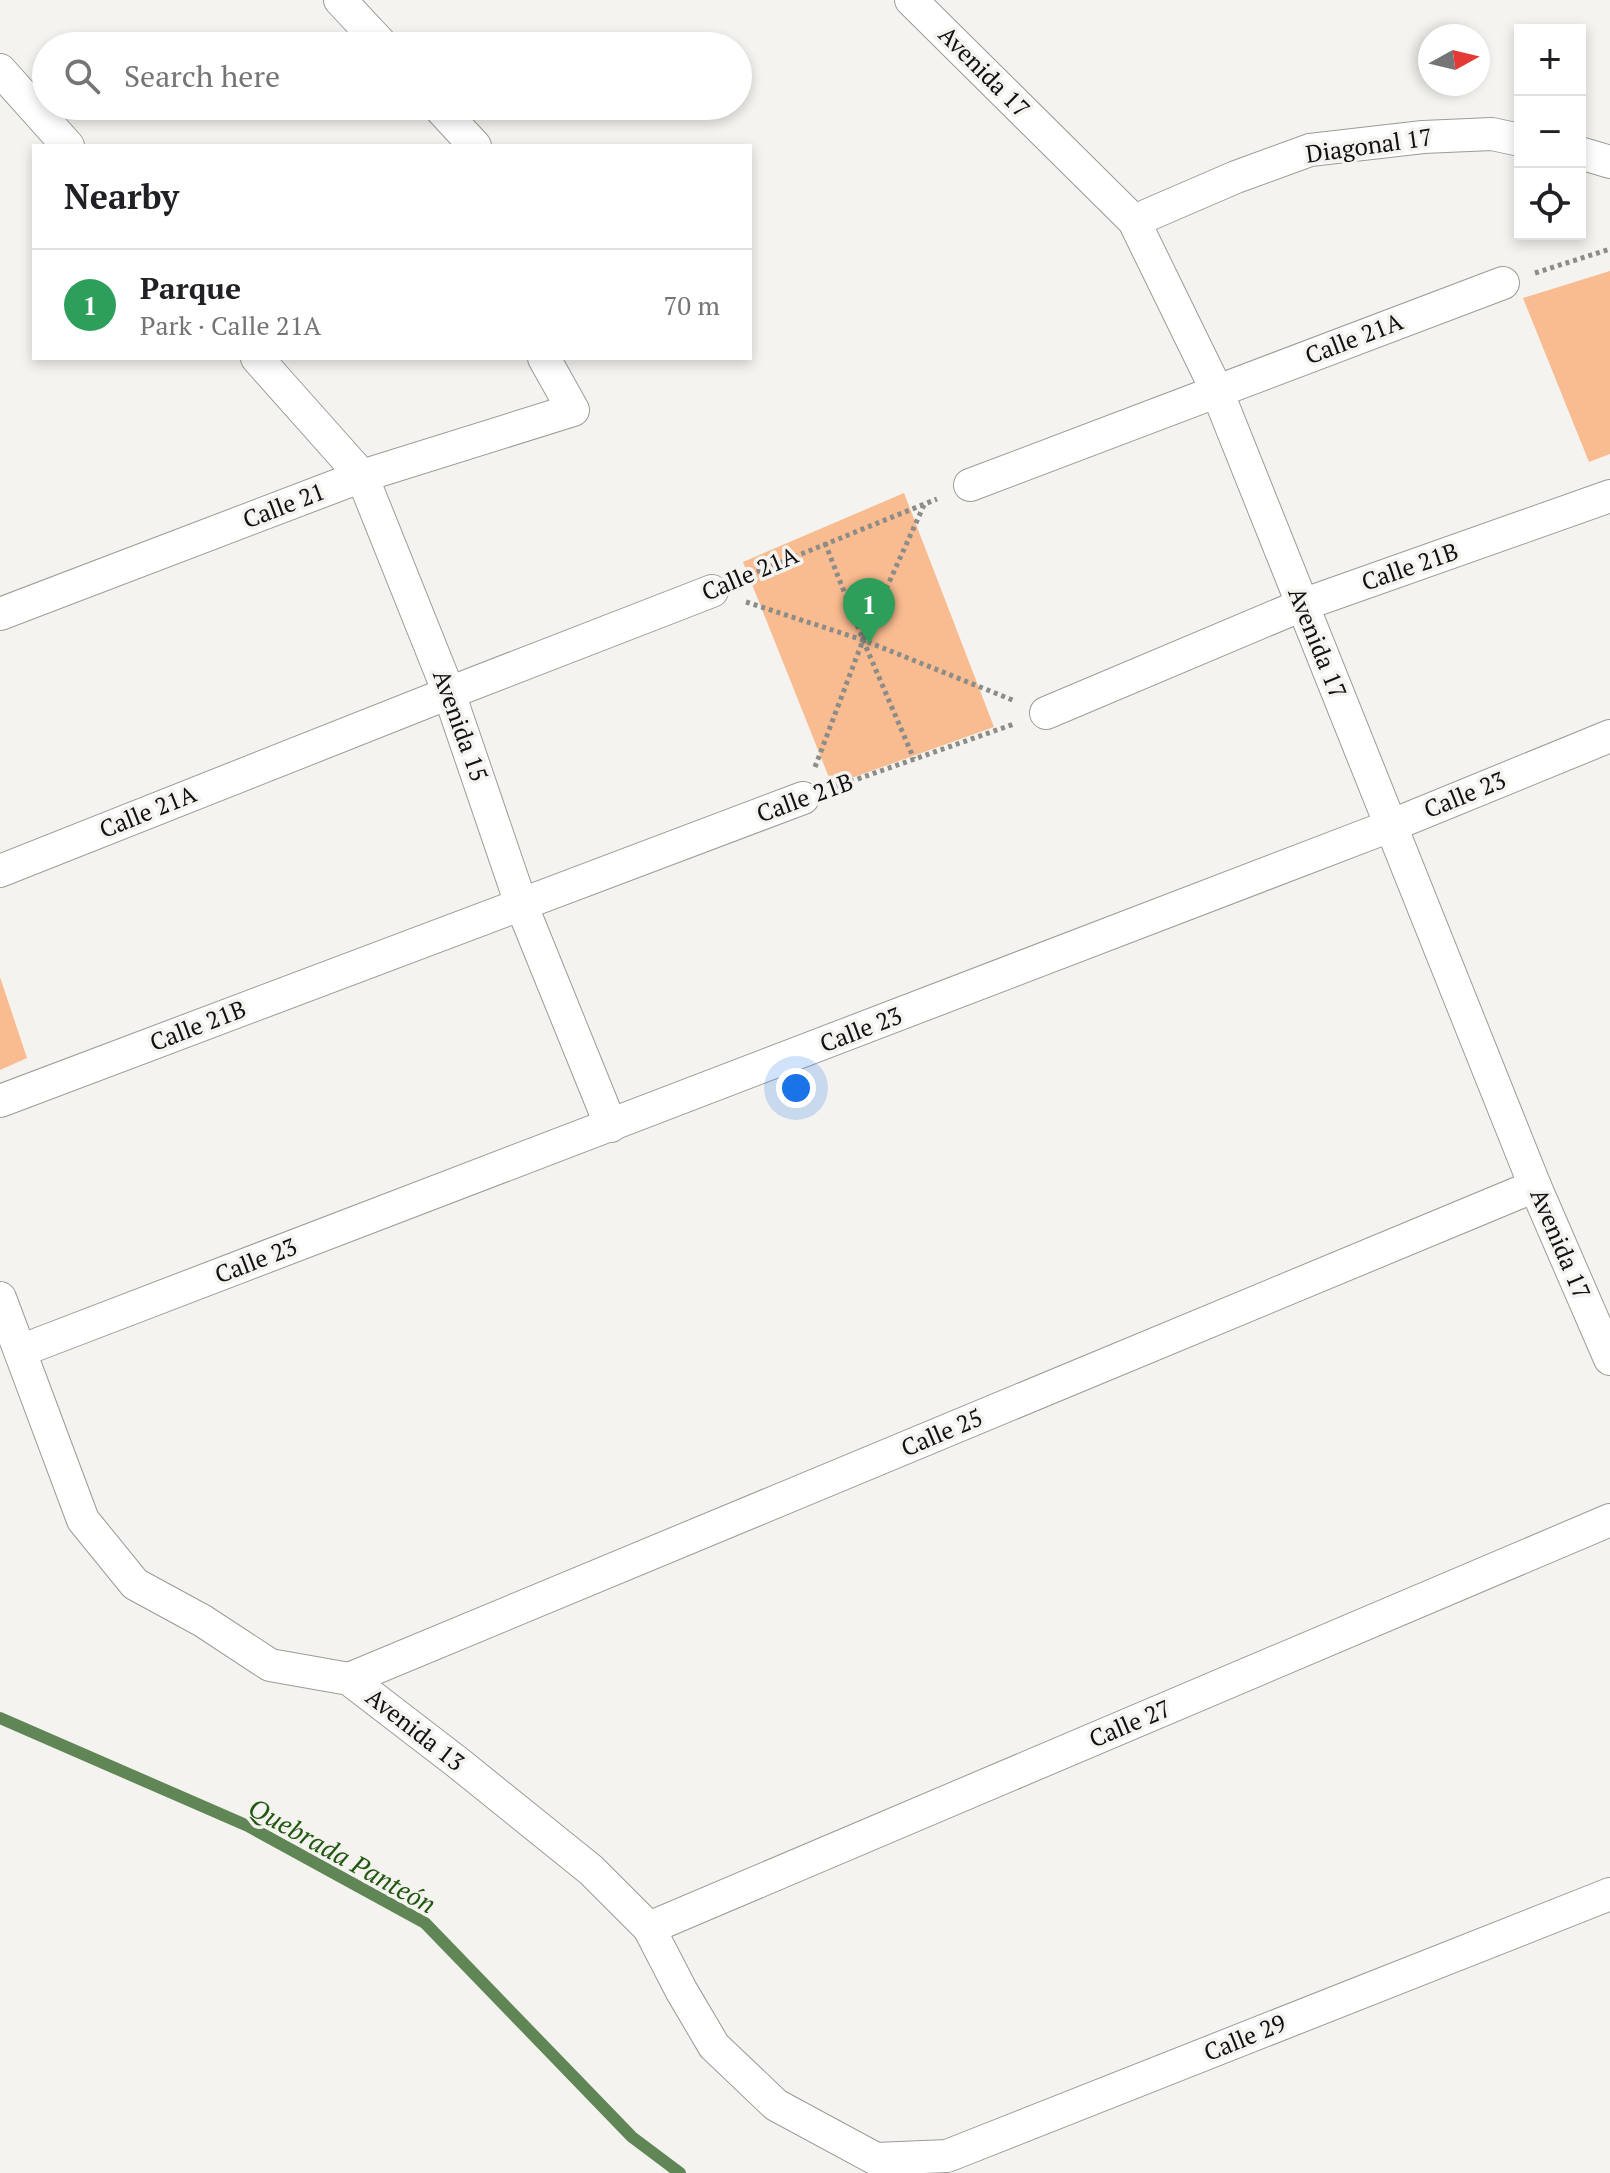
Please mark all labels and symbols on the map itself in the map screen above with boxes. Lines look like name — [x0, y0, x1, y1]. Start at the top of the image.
street label: Avenida 17 — [932, 19, 1037, 124]
north arrow — [1418, 24, 1490, 96]
street label: Diagonal 17 — [1304, 120, 1434, 170]
street label: Calle 21A — [1300, 305, 1408, 371]
street label: Calle 21 — [238, 475, 329, 535]
street label: Calle 21B — [1357, 535, 1462, 598]
street label: Calle 21A — [696, 538, 803, 608]
pin: 1 — [843, 578, 895, 644]
street label: Avenida 17 — [1281, 582, 1355, 703]
street label: Avenida 15 — [426, 665, 496, 786]
street label: Calle 23 — [1419, 763, 1510, 825]
street label: Calle 21B — [752, 765, 857, 829]
street label: Calle 21A — [94, 777, 201, 845]
street label: Calle 21B — [145, 992, 250, 1058]
street label: Calle 23 — [815, 999, 906, 1059]
your location — [776, 1068, 816, 1108]
street label: Avenida 17 — [1523, 1184, 1598, 1304]
street label: Calle 23 — [210, 1230, 301, 1290]
street label: Calle 25 — [896, 1401, 987, 1464]
street label: Avenida 13 — [360, 1681, 471, 1778]
street label: Calle 27 — [1084, 1692, 1175, 1755]
water label: Quebrada Panteón — [243, 1790, 442, 1921]
street label: Calle 29 — [1199, 2006, 1290, 2068]

